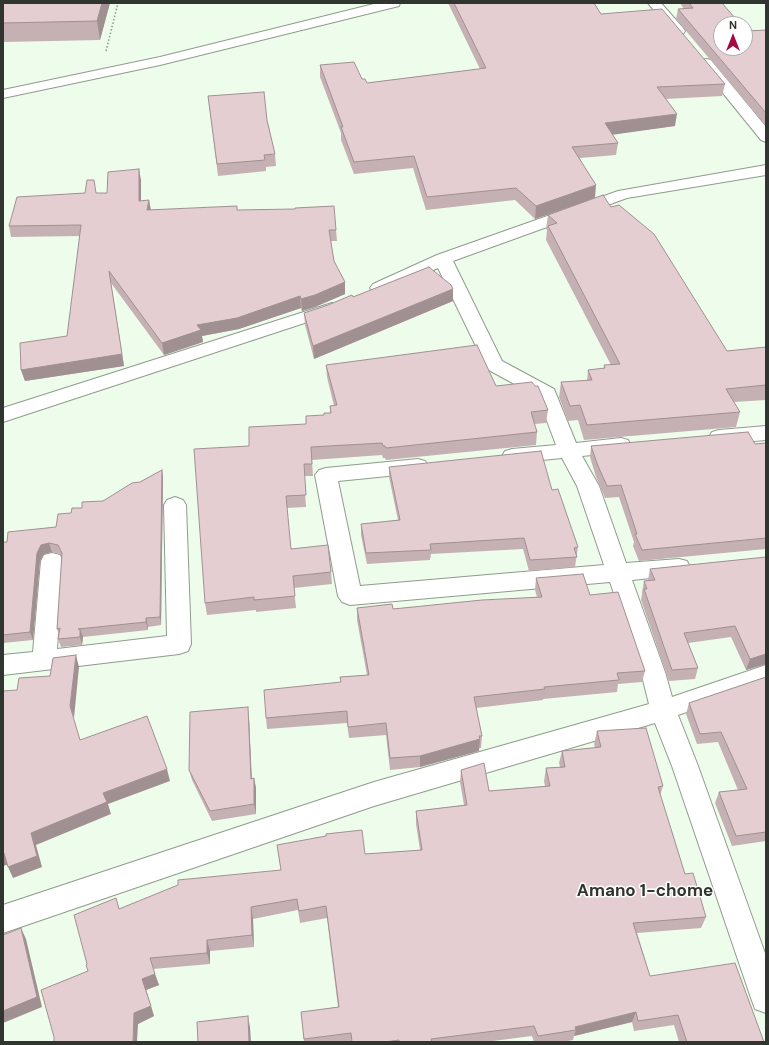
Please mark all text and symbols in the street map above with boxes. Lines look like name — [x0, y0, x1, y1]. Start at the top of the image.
north arrow — [713, 16, 753, 56]
text: N — [729, 18, 737, 32]
district label: Amano 1-chome — [577, 882, 713, 902]

